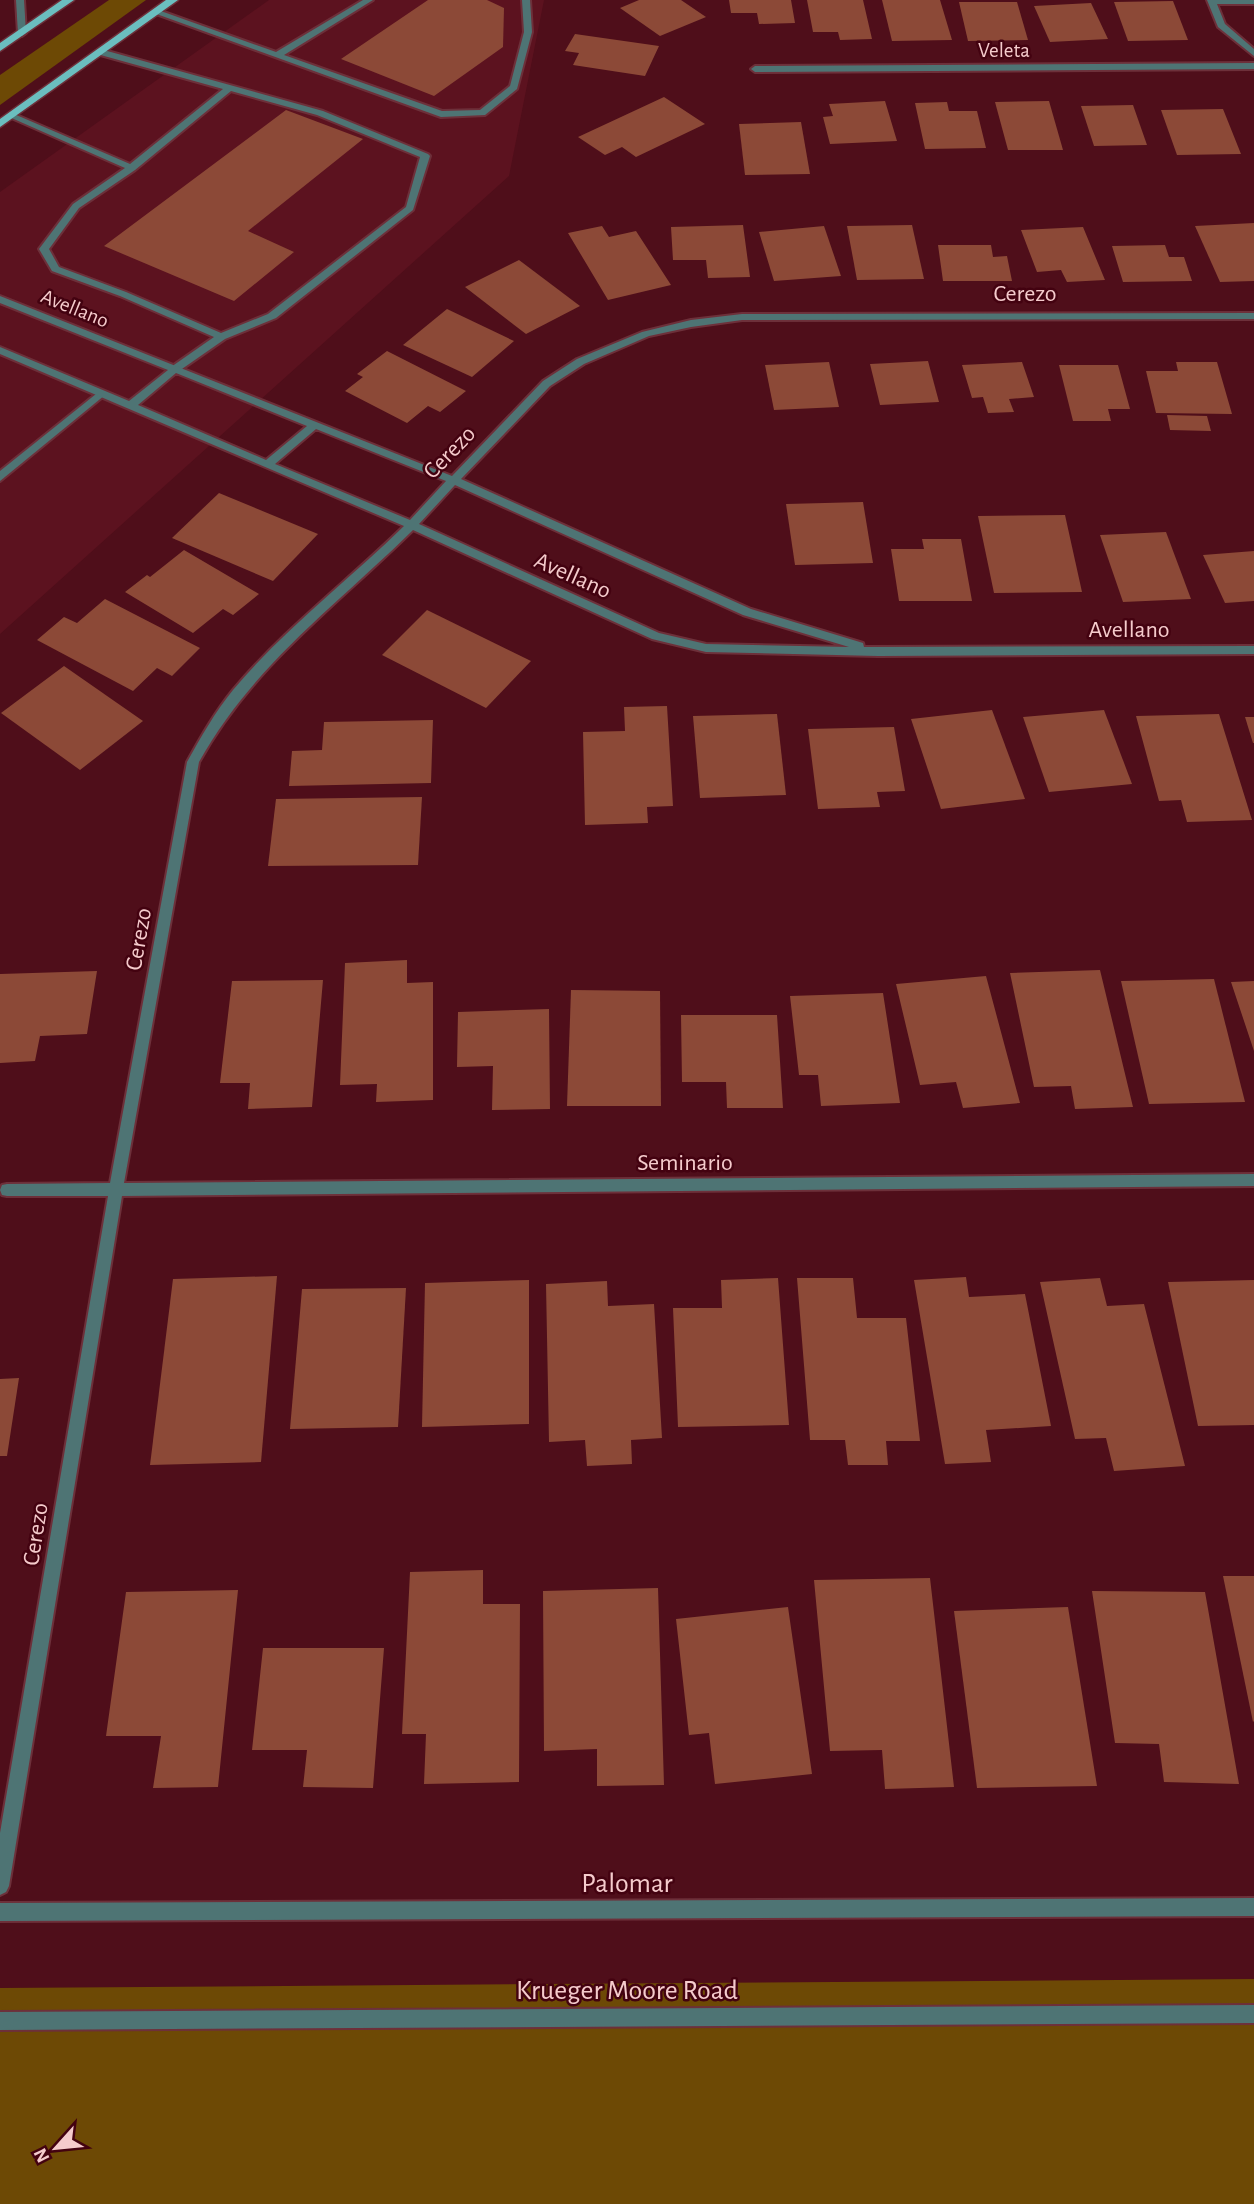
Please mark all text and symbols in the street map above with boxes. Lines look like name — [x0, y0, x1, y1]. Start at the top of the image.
street label: Veleta — [978, 40, 1030, 61]
street label: Cerezo — [993, 282, 1057, 306]
street label: Avellano — [38, 285, 112, 332]
street label: Cerezo — [419, 422, 480, 484]
street label: Avellano — [531, 548, 615, 603]
street label: Avellano — [1088, 618, 1170, 642]
street label: Cerezo — [122, 906, 156, 972]
street label: Seminario — [637, 1151, 733, 1175]
street label: Cerezo — [19, 1501, 53, 1567]
street label: Palomar — [581, 1870, 673, 1898]
street label: Krueger Moore Road — [516, 1977, 738, 2005]
north arrow — [21, 2113, 91, 2183]
text: N — [31, 2145, 54, 2165]

